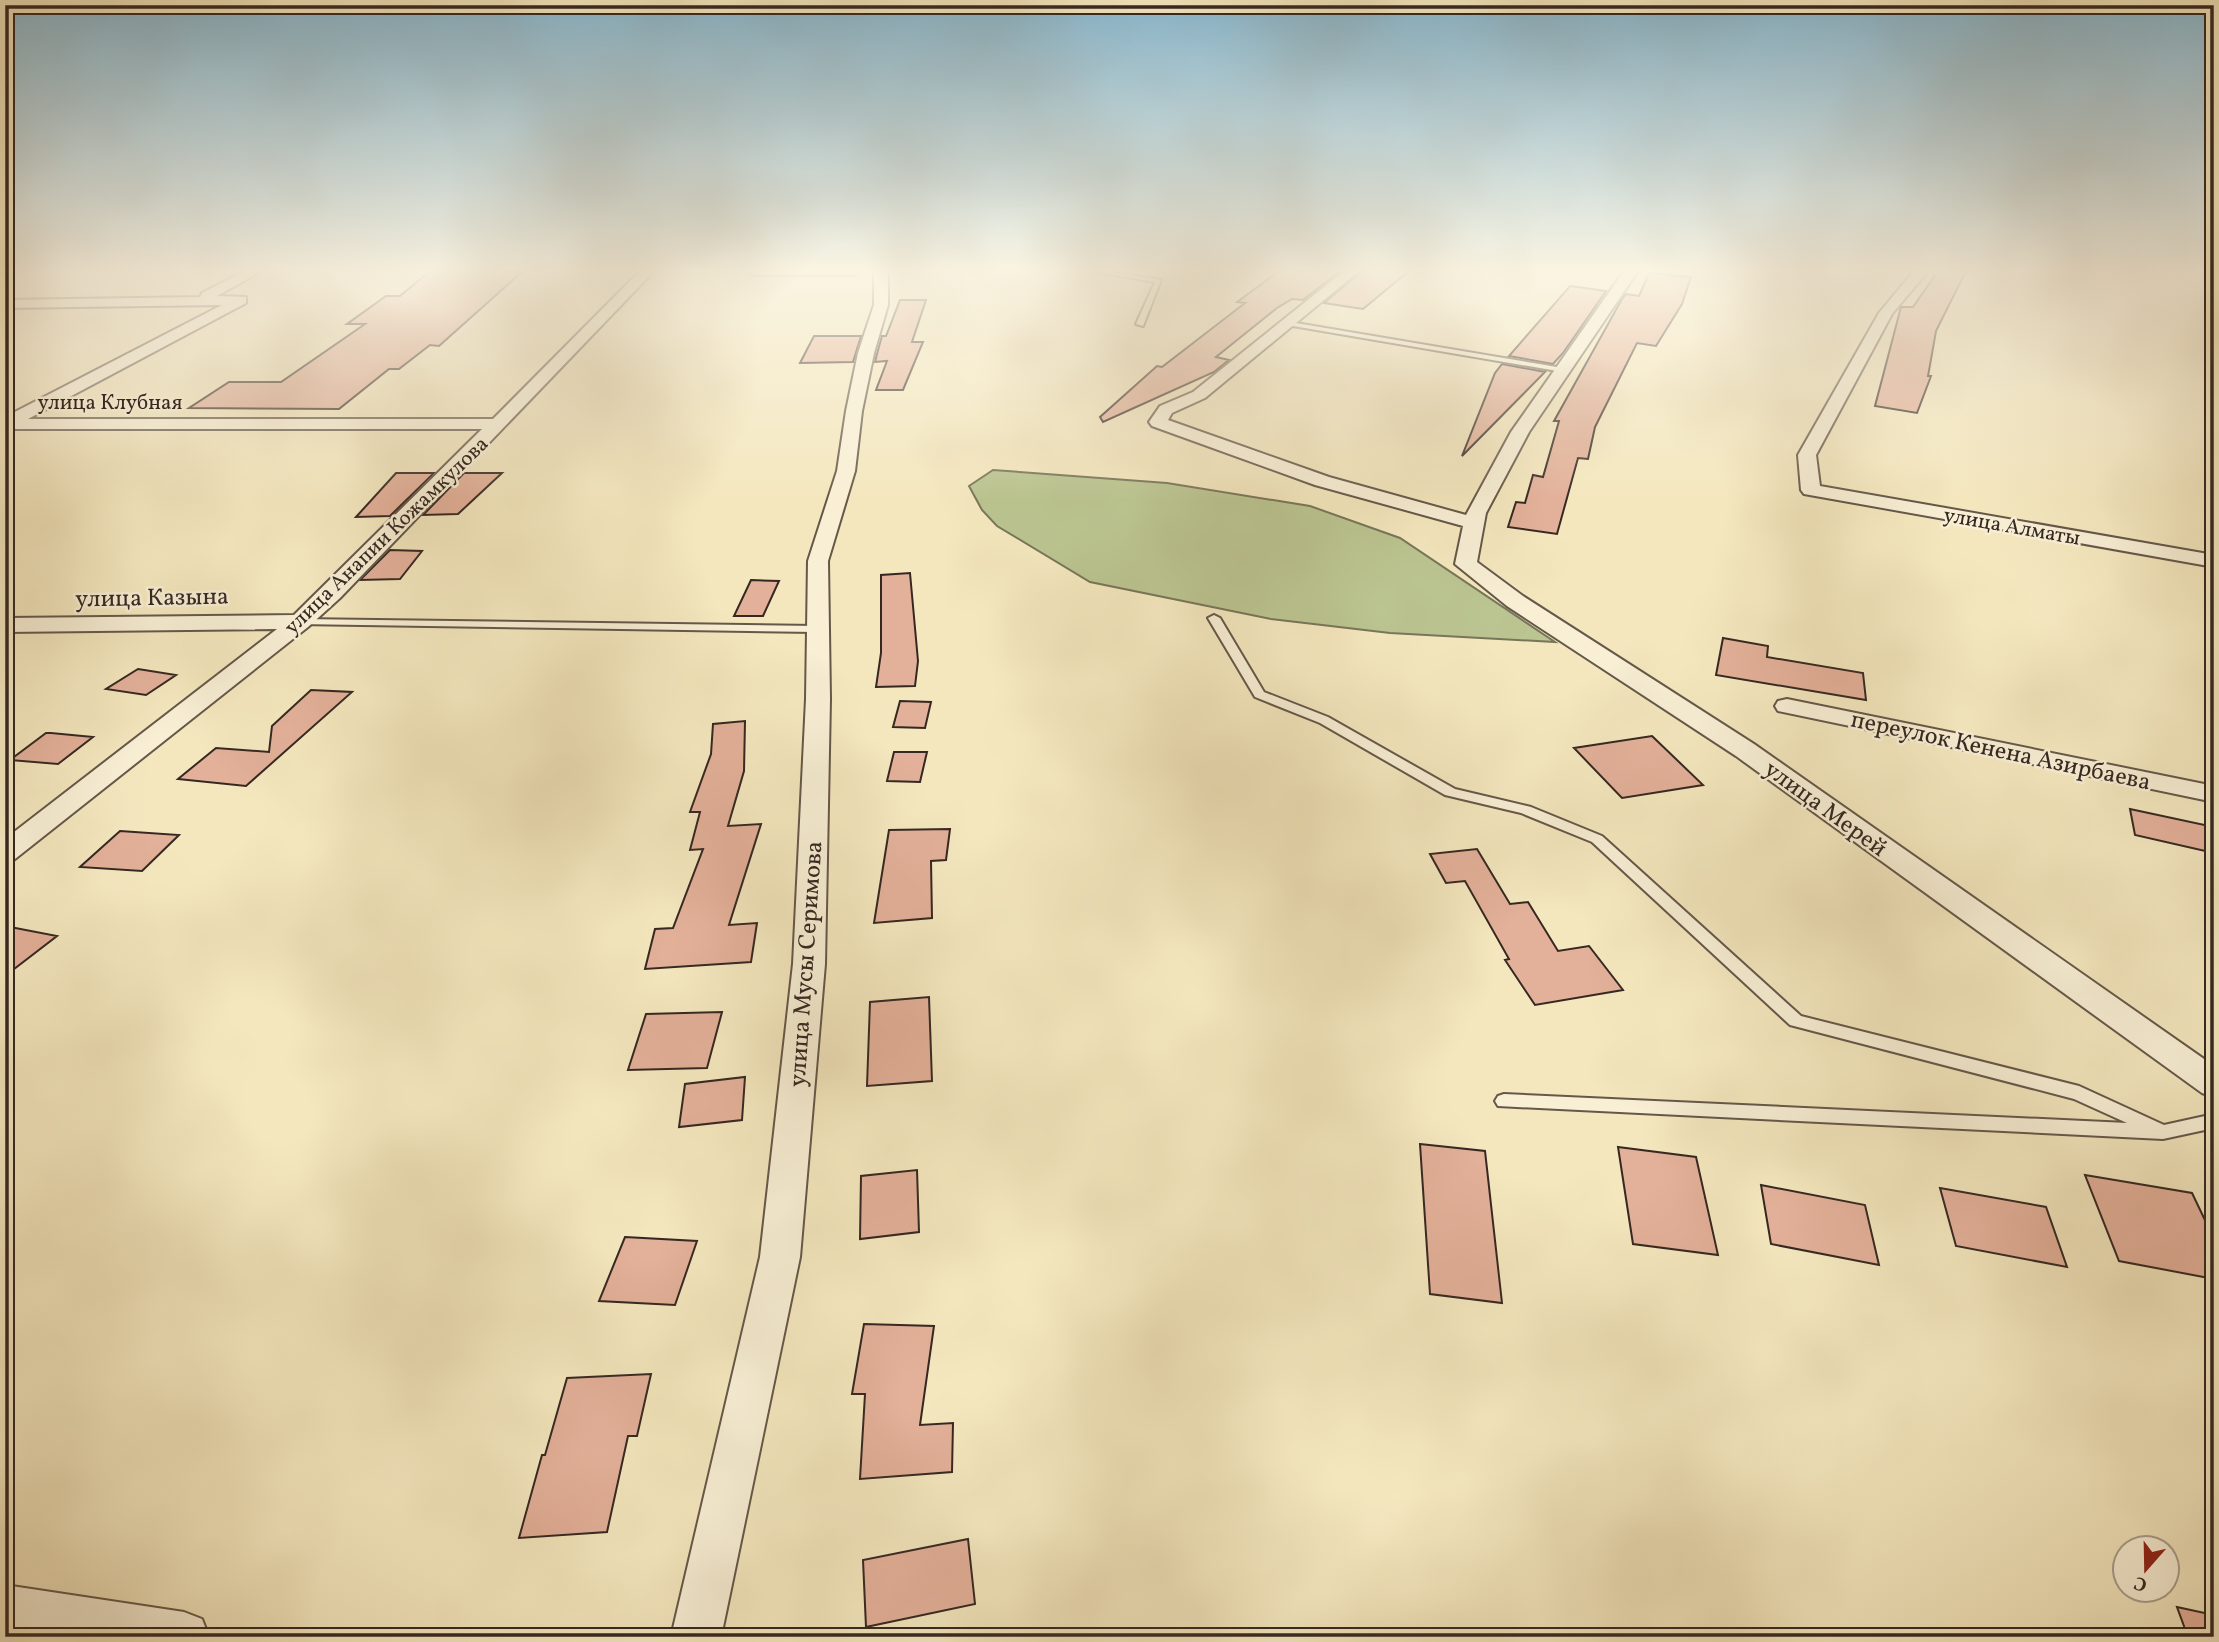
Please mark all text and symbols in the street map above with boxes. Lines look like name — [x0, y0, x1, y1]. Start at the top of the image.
street label: улица Клубная — [38, 389, 182, 418]
street label: улица Анапии Кожамкулова — [278, 430, 496, 642]
street label: улица Алматы — [1941, 501, 2082, 554]
street label: улица Казына — [75, 581, 229, 617]
street label: переулок Кенена Азирбаева — [1847, 704, 2154, 800]
street label: улица Мерей — [1756, 753, 1893, 866]
street label: улица Мусы Серимова — [781, 840, 833, 1088]
north arrow — [2110, 1534, 2180, 1604]
text: С — [2131, 1569, 2151, 1597]

